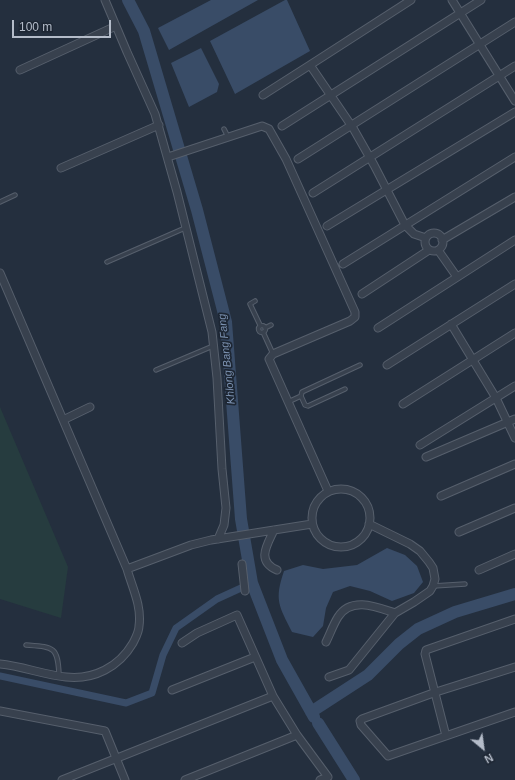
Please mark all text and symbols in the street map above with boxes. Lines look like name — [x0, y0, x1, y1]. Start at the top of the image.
scale bar — [14, 12, 113, 38]
text: 100 m — [19, 20, 52, 34]
water label: Khlong Bang Fang — [216, 313, 238, 405]
north arrow — [463, 728, 503, 768]
text: N — [482, 751, 495, 766]

